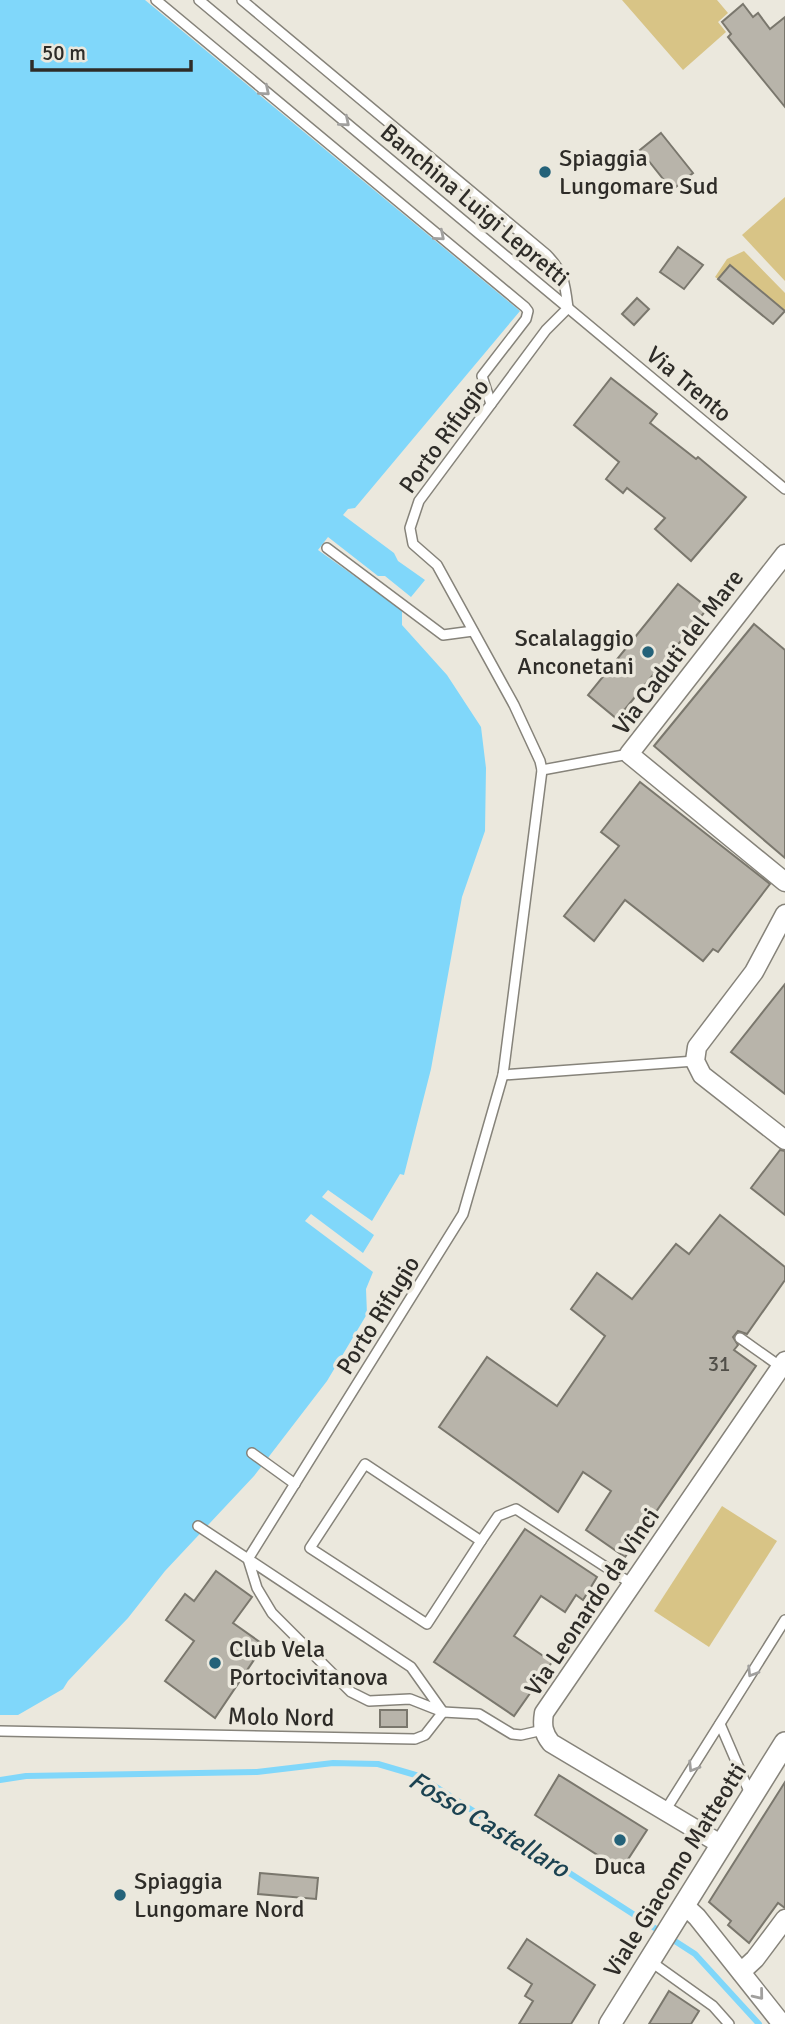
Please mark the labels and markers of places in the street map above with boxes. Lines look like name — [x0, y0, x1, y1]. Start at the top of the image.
place label: Spiaggia Lungomare Sud — [559, 143, 718, 201]
marker: Spiaggia Lungomare Sud — [537, 164, 553, 180]
place label: Scalalaggio Anconetani — [515, 623, 634, 681]
marker: Scalalaggio Anconetani — [640, 644, 656, 660]
place label: Club Vela Portocivitanova — [229, 1634, 388, 1692]
marker: Club Vela Portocivitanova — [207, 1655, 223, 1671]
marker: Duca — [612, 1832, 628, 1848]
place label: Duca — [594, 1851, 646, 1881]
place label: Spiaggia Lungomare Nord — [134, 1866, 304, 1924]
marker: Spiaggia Lungomare Nord — [112, 1887, 128, 1903]

